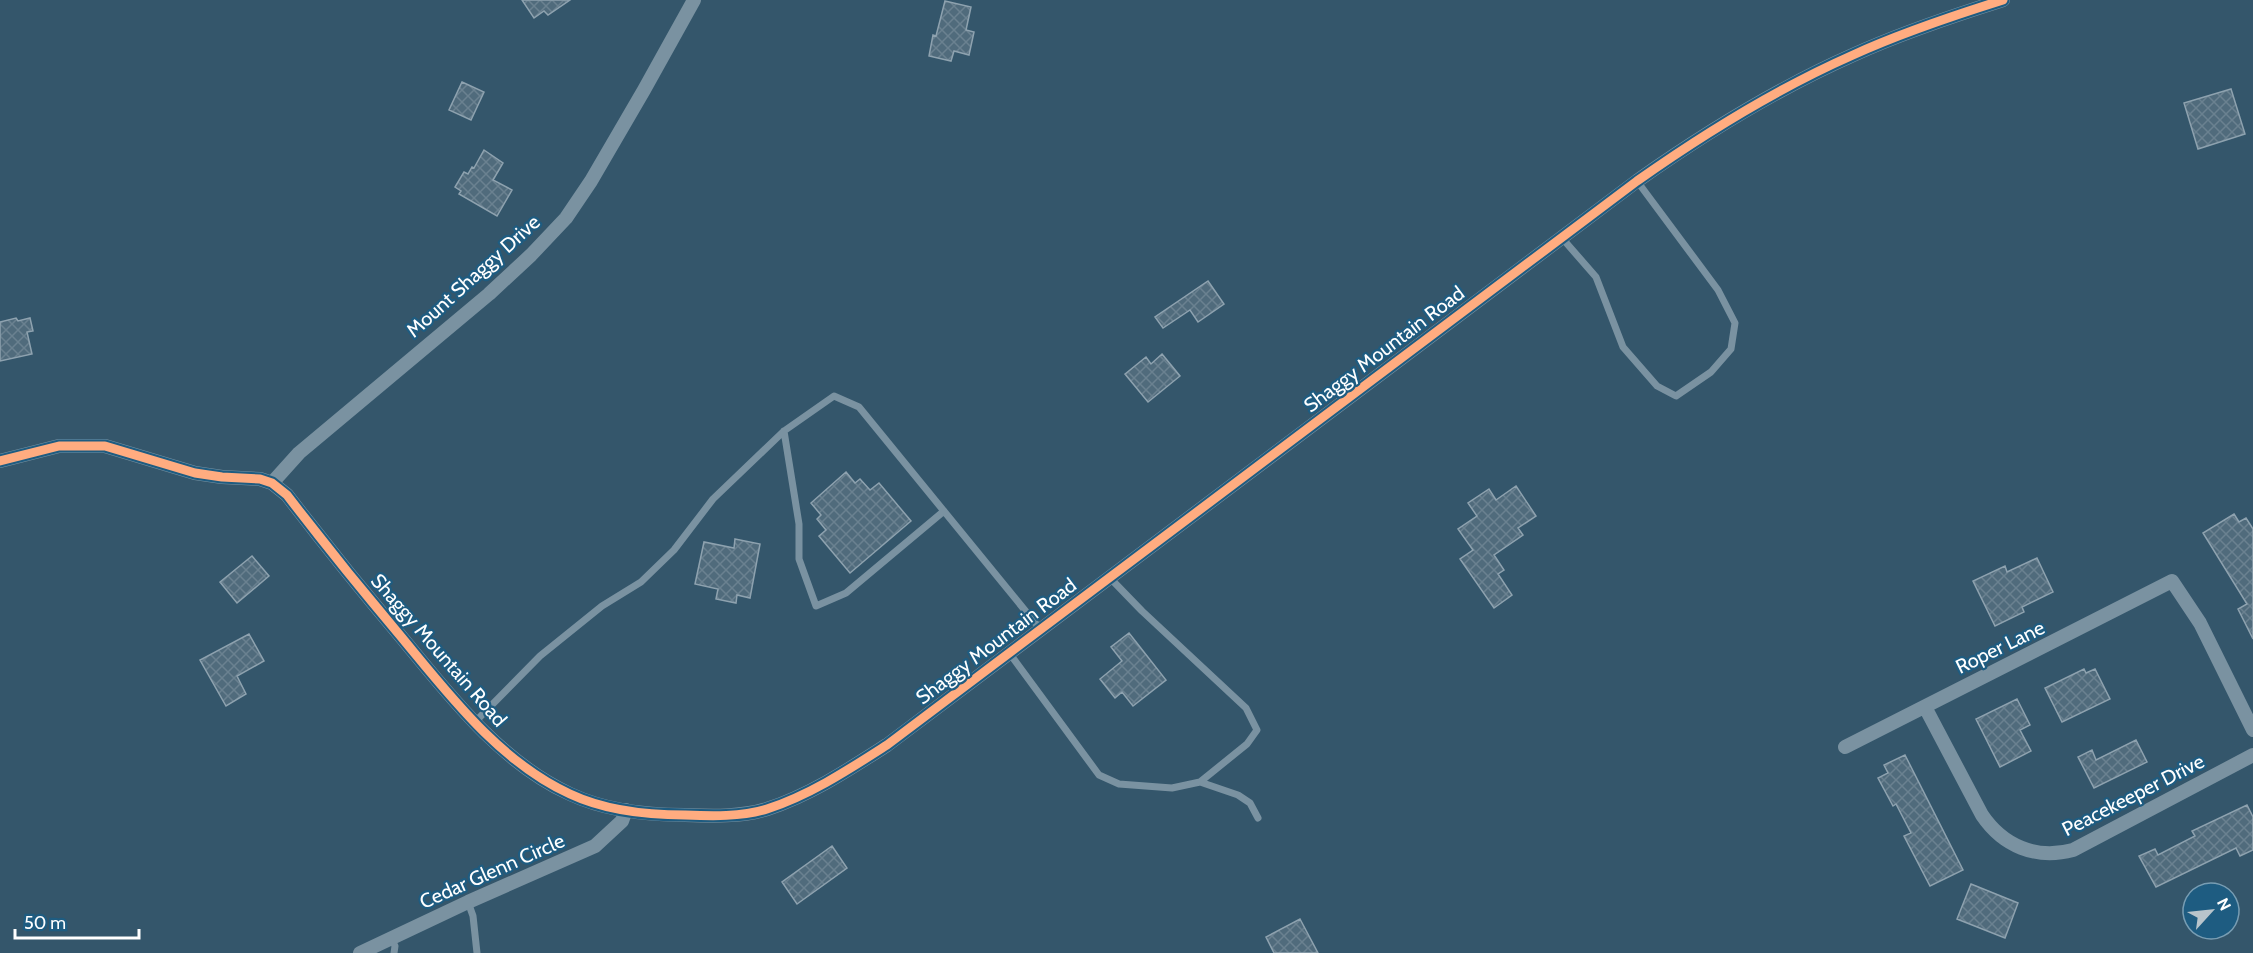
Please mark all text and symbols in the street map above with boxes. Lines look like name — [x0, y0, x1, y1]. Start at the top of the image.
street label: Mount Shaggy Drive — [401, 210, 545, 342]
street label: Shaggy Mountain Road — [1299, 281, 1469, 417]
street label: Shaggy Mountain Road — [366, 569, 512, 731]
street label: Shaggy Mountain Road — [911, 573, 1081, 709]
street label: Roper Lane — [1952, 615, 2048, 679]
street label: Peacekeeper Drive — [2058, 749, 2208, 841]
street label: Cedar Glenn Circle — [416, 828, 568, 914]
north arrow — [2181, 881, 2241, 941]
text: N — [2213, 895, 2235, 914]
scale bar — [15, 902, 140, 940]
text: 50 m — [24, 912, 66, 934]

